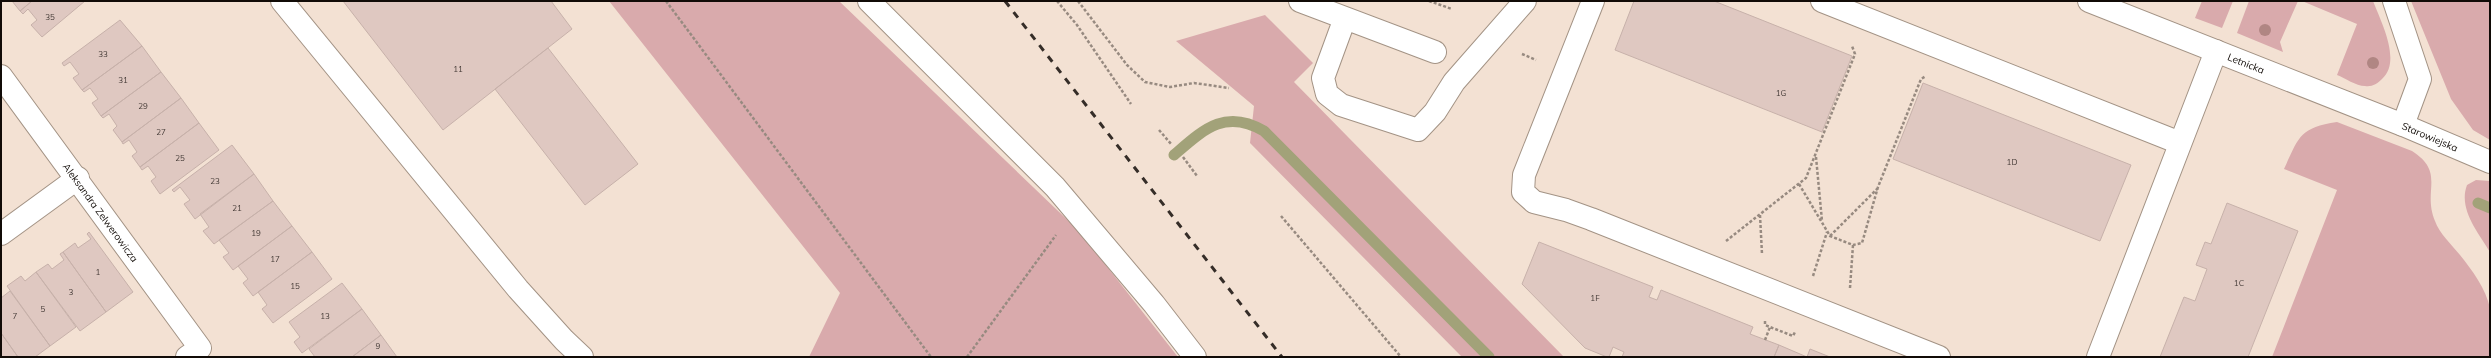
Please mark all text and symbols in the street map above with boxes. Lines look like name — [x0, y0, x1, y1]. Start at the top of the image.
house number: 35 — [45, 12, 55, 22]
house number: 33 — [98, 49, 108, 59]
street label: Letnicka — [2226, 50, 2267, 76]
house number: 11 — [453, 64, 463, 74]
house number: 31 — [118, 75, 128, 85]
house number: 1G — [1776, 88, 1786, 98]
house number: 29 — [138, 101, 148, 111]
street label: Starowiejska — [2400, 119, 2460, 154]
house number: 27 — [156, 127, 166, 137]
house number: 25 — [175, 153, 185, 163]
house number: 1D — [2007, 157, 2017, 167]
street label: Aleksandra Zelwerowicza — [60, 160, 141, 264]
house number: 23 — [210, 176, 220, 186]
house number: 21 — [232, 203, 242, 213]
house number: 19 — [251, 228, 261, 238]
house number: 17 — [270, 254, 280, 264]
house number: 1 — [96, 267, 101, 277]
house number: 1C — [2234, 278, 2245, 288]
house number: 15 — [290, 281, 300, 291]
house number: 3 — [69, 287, 74, 297]
house number: 1F — [1590, 293, 1600, 303]
house number: 5 — [41, 304, 46, 314]
house number: 7 — [13, 311, 18, 321]
house number: 13 — [320, 311, 330, 321]
house number: 9 — [376, 341, 381, 351]

